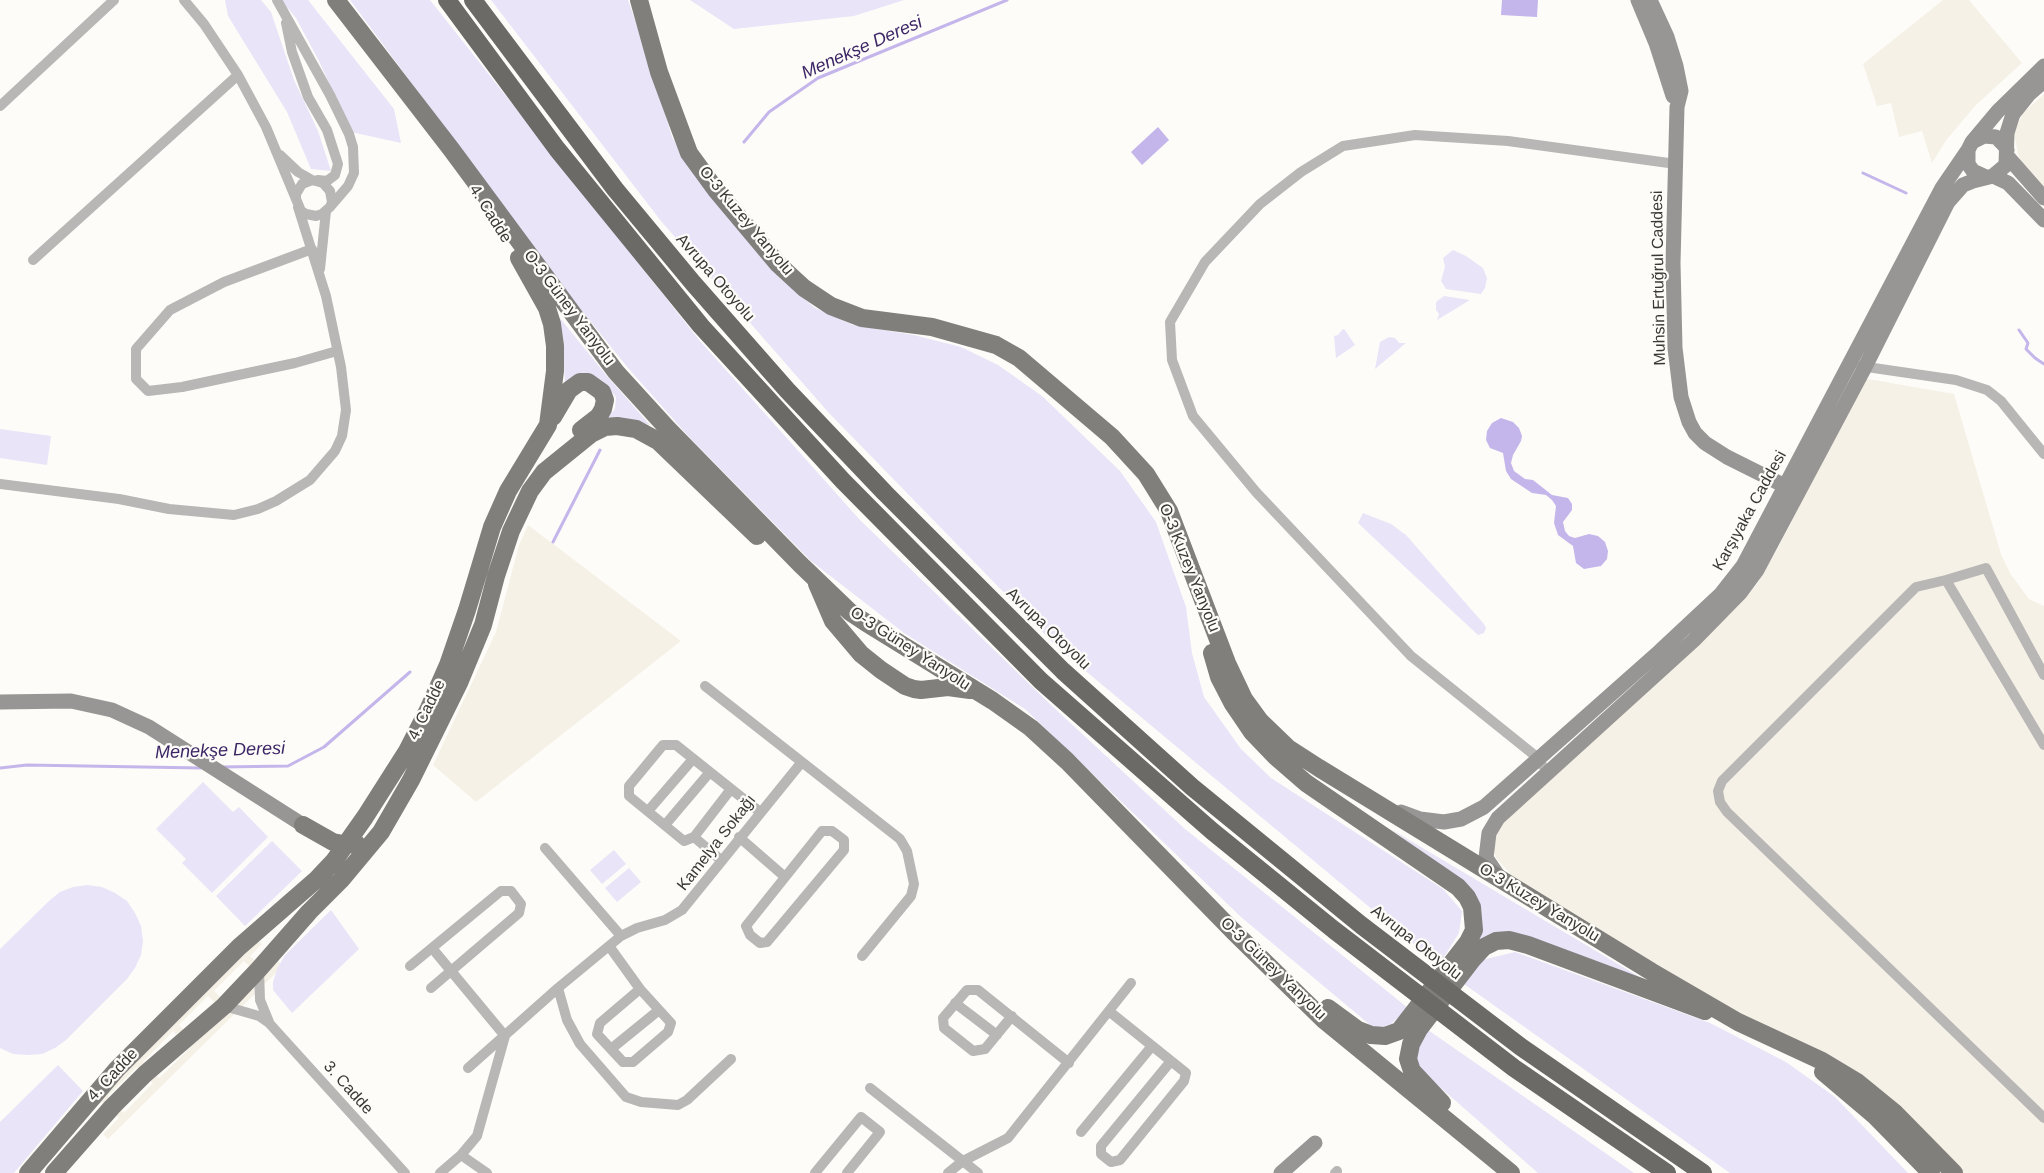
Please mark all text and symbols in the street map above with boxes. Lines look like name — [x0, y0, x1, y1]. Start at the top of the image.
water label: Menekşe Deresi — [798, 12, 926, 84]
street label: O-3 Kuzey Yanyolu — [695, 162, 797, 280]
street label: 4. Cadde — [465, 181, 515, 247]
street label: Muhsin Ertuğrul Caddesi — [1648, 190, 1670, 366]
street label: Avrupa Otoyolu — [672, 230, 758, 326]
street label: O-3 Güney Yanyolu — [519, 247, 619, 369]
street label: Karşıyaka Caddesi — [1709, 448, 1791, 574]
street label: O-3 Kuzey Yanyolu — [1155, 501, 1223, 635]
street label: Avrupa Otoyolu — [1002, 584, 1094, 674]
street label: O-3 Güney Yanyolu — [846, 603, 974, 695]
street label: 4. Cadde — [404, 677, 450, 743]
water label: Menekşe Deresi — [155, 738, 285, 764]
street label: Kamelya Sokağı — [674, 791, 760, 895]
street label: O-3 Kuzey Yanyolu — [1475, 860, 1603, 946]
street label: Avrupa Otoyolu — [1367, 902, 1465, 984]
street label: O-3 Güney Yanyolu — [1216, 914, 1330, 1024]
street label: 4. Cadde — [84, 1045, 142, 1105]
street label: 3. Cadde — [319, 1057, 377, 1119]

